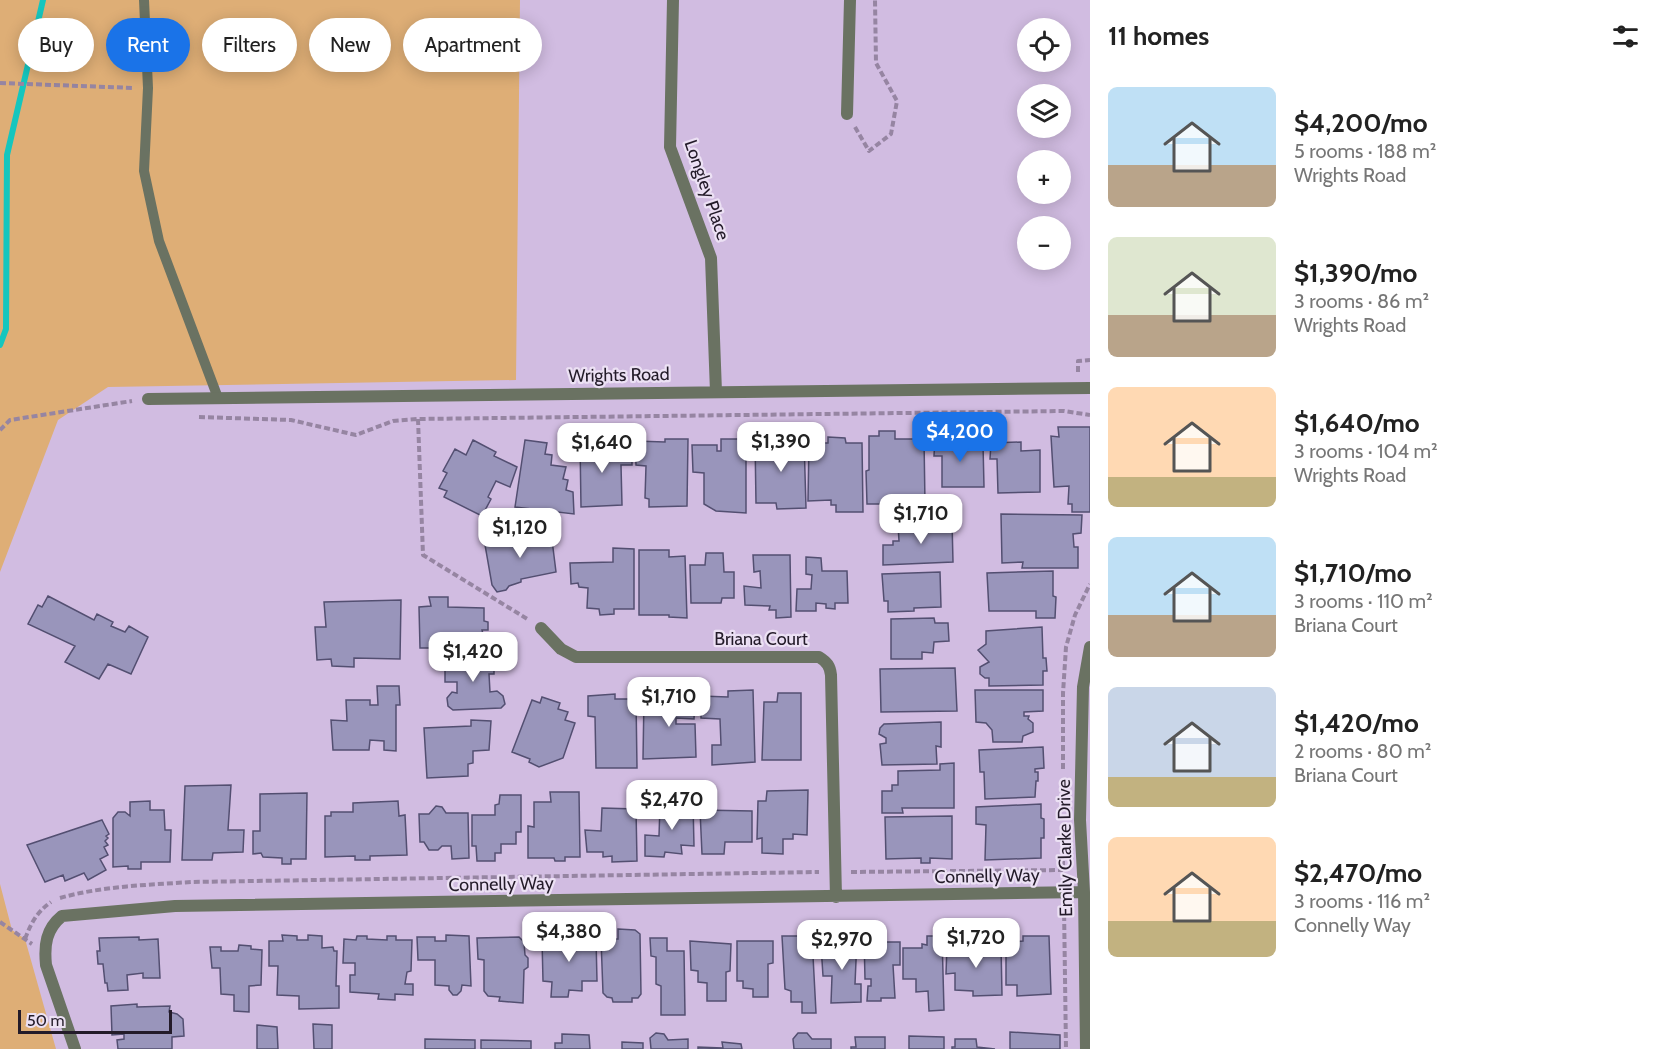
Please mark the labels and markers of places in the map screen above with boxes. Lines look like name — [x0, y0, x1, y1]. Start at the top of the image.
pin: $4,200 — [911, 412, 1009, 463]
pin: $1,390 — [732, 422, 830, 473]
pin: $1,640 — [553, 423, 651, 474]
pin: $1,710 — [872, 494, 970, 545]
pin: $1,120 — [471, 508, 569, 559]
pin: $1,420 — [424, 632, 522, 683]
pin: $1,710 — [620, 677, 718, 728]
pin: $2,470 — [623, 780, 721, 831]
pin: $4,380 — [520, 912, 618, 963]
pin: $1,720 — [927, 918, 1025, 969]
pin: $2,970 — [793, 920, 891, 971]

